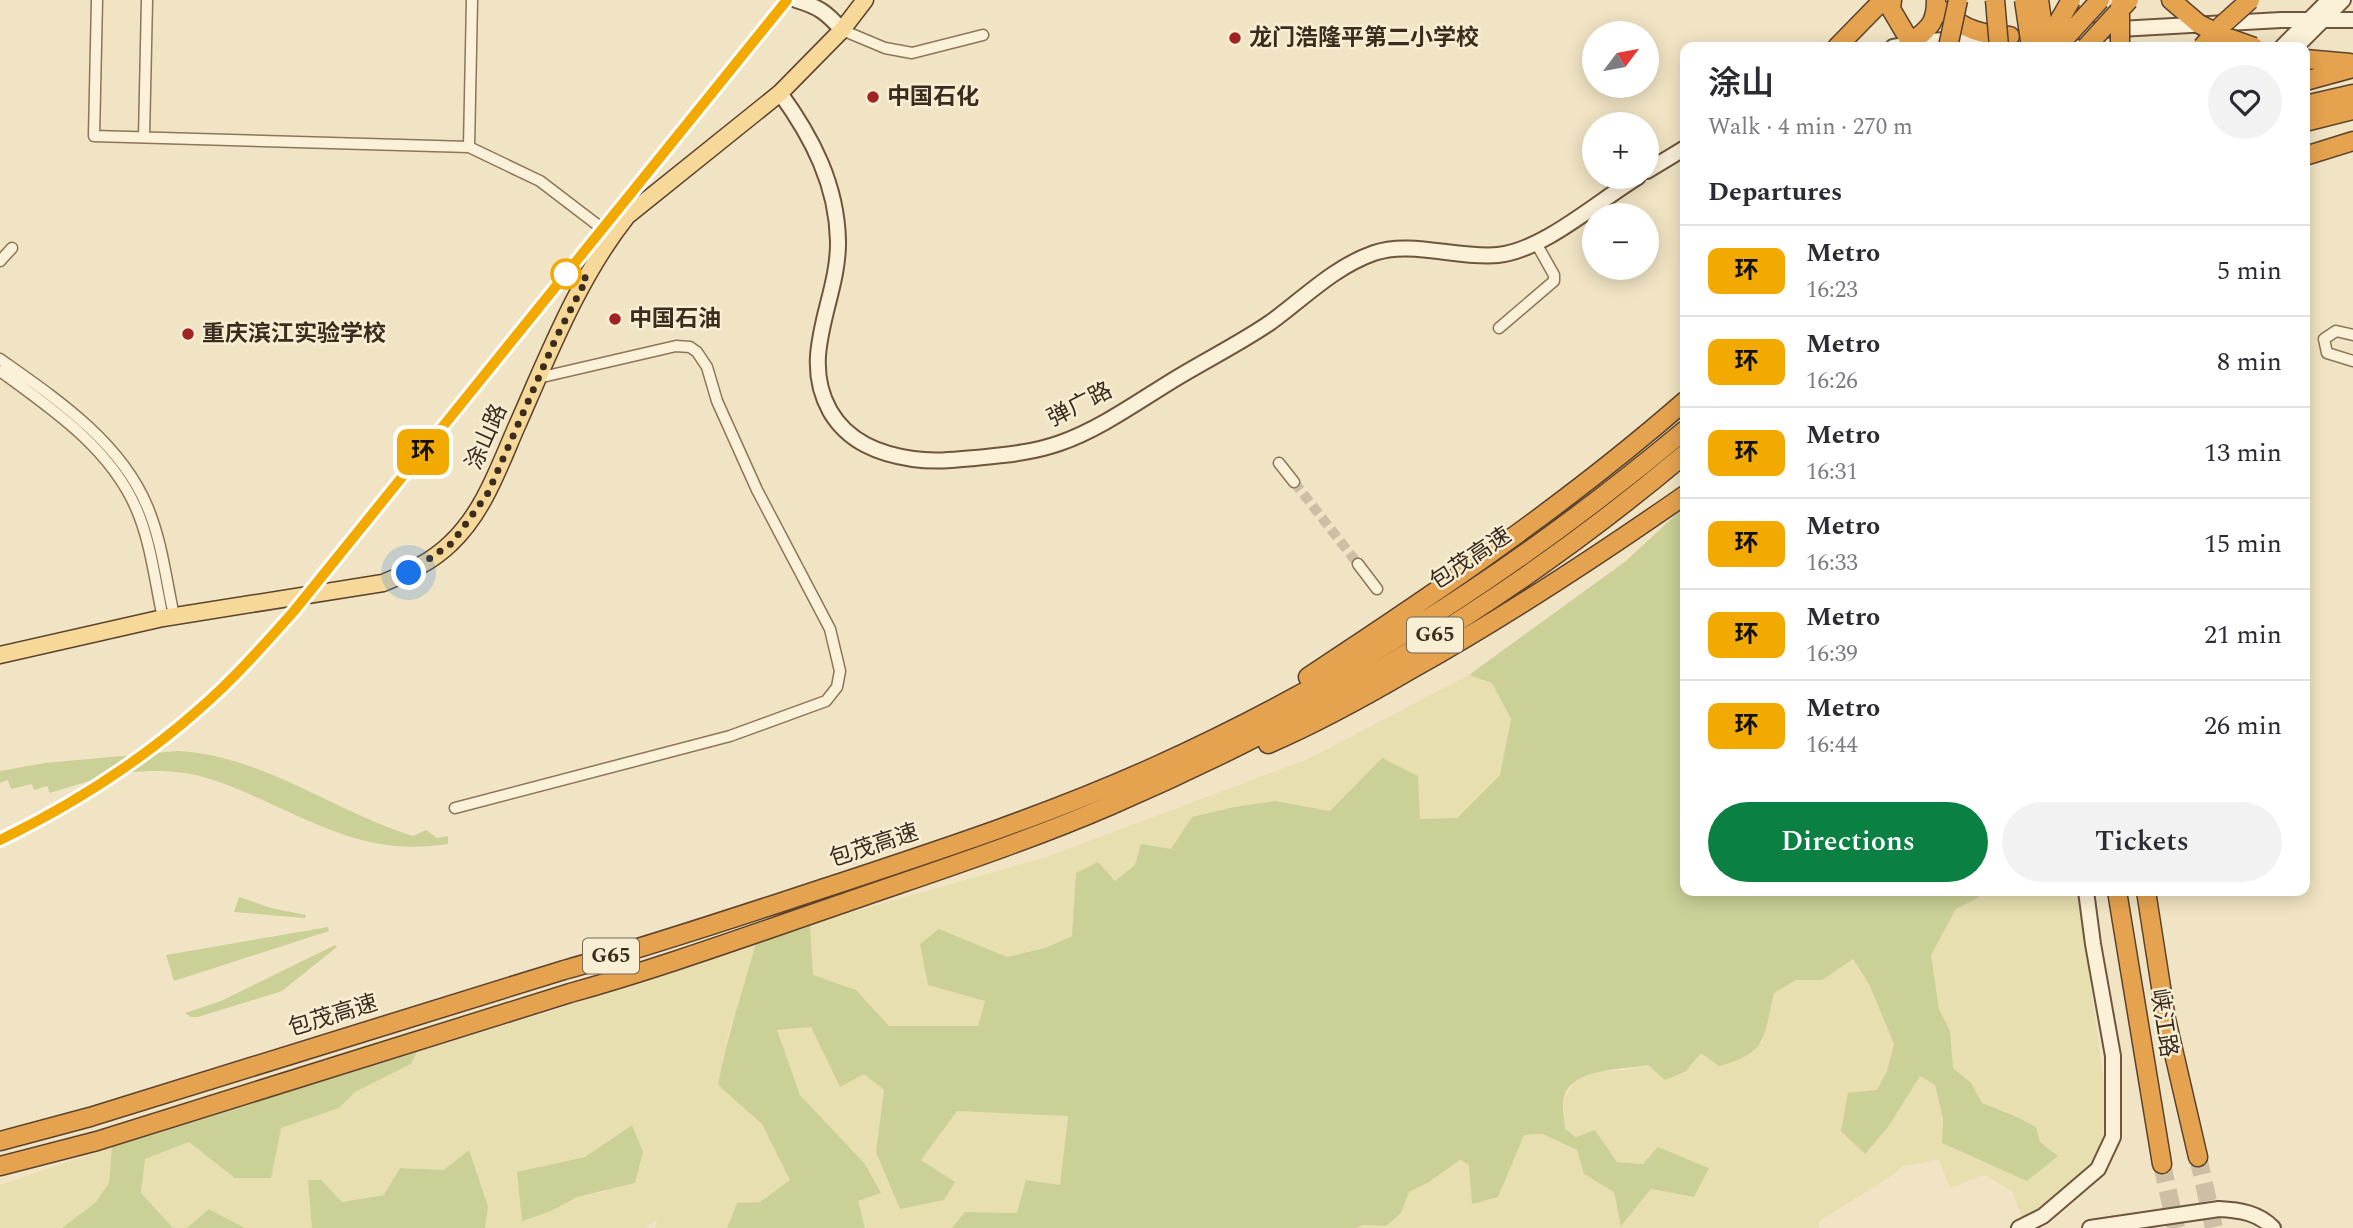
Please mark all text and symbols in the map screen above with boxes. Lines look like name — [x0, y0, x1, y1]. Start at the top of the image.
place label: 龙门浩隆平第二小学校 — [1249, 21, 1479, 56]
north arrow — [1582, 21, 1659, 98]
map controls — [1582, 21, 1659, 280]
marker: 龙门浩隆平第二小学校 — [1227, 30, 1243, 46]
text: 涂山 — [1708, 59, 1774, 109]
button: heart — [2208, 65, 2282, 139]
place label: 中国石化 — [887, 80, 979, 115]
marker: 中国石化 — [865, 89, 881, 105]
text: Walk · 4 min · 270 m — [1708, 110, 1913, 145]
button: + — [1582, 112, 1659, 189]
text: Departures — [1708, 172, 1842, 212]
button: − — [1582, 203, 1659, 280]
text: Metro — [1806, 233, 1880, 273]
text: 5 min — [2217, 251, 2282, 291]
text: 环 — [1735, 253, 1759, 289]
unlabelled marker — [551, 259, 581, 289]
text: 16:23 — [1806, 273, 1858, 308]
place label: 中国石油 — [629, 302, 721, 337]
marker: 中国石油 — [607, 311, 623, 327]
place label: 重庆滨江实验学校 — [202, 317, 386, 352]
text: Metro — [1806, 324, 1880, 364]
marker: 重庆滨江实验学校 — [180, 326, 196, 342]
text: 8 min — [2217, 342, 2282, 382]
text: 环 — [1735, 344, 1759, 380]
text: 16:26 — [1806, 364, 1858, 399]
street label: 弹广路 — [1041, 374, 1119, 436]
street label: 涂山路 — [457, 398, 517, 476]
text: Metro — [1806, 415, 1880, 455]
line badge: 环 — [400, 429, 446, 475]
text: 13 min — [2204, 433, 2282, 473]
text: 环 — [411, 434, 435, 470]
text: 环 — [1735, 435, 1759, 471]
text: 16:31 — [1806, 455, 1858, 490]
text: Metro — [1806, 506, 1880, 546]
street label: 包茂高速 — [1423, 519, 1519, 599]
text: 15 min — [2204, 524, 2282, 564]
text: 环 — [1735, 526, 1759, 562]
text: 16:33 — [1806, 546, 1858, 581]
your location — [391, 555, 426, 590]
text: Metro — [1806, 597, 1880, 637]
text: 21 min — [2204, 615, 2282, 655]
text: 环 — [1735, 617, 1759, 653]
road number: G65 — [1407, 618, 1463, 652]
text: 16:39 — [1806, 637, 1858, 672]
text: Metro — [1806, 688, 1880, 728]
text: 26 min — [2204, 706, 2282, 746]
text: 环 — [1735, 708, 1759, 744]
text: 16:44 — [1806, 728, 1858, 763]
button: Directions — [1708, 802, 1988, 882]
button: Tickets — [2002, 802, 2282, 882]
street label: 包茂高速 — [825, 815, 923, 877]
road number: G65 — [583, 939, 639, 974]
street label: 包茂高速 — [284, 986, 382, 1046]
street label: 峡江路 — [2140, 986, 2186, 1060]

